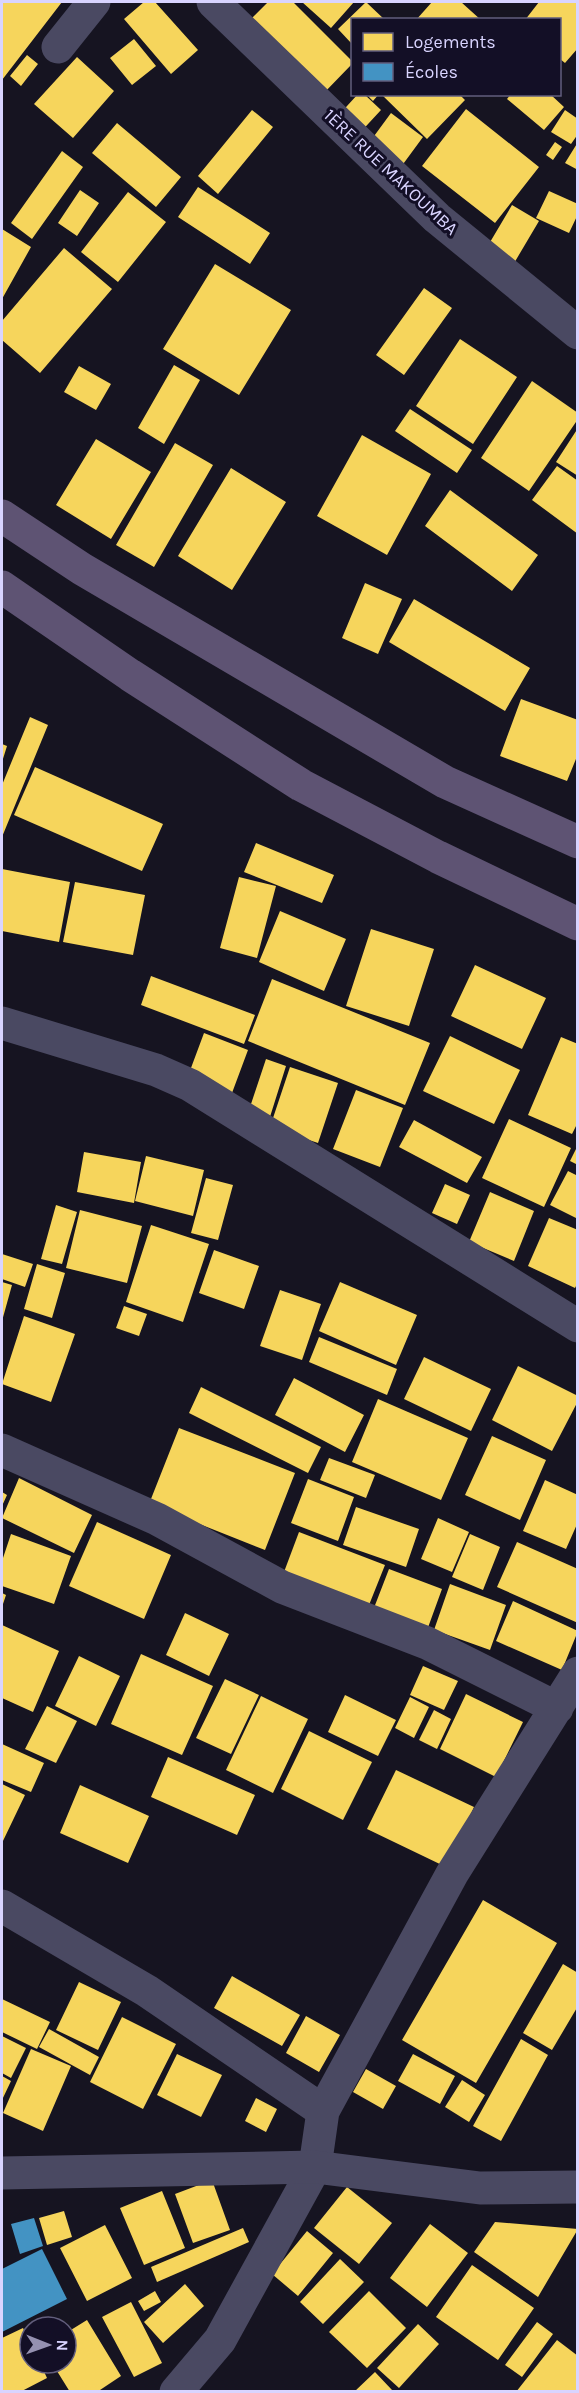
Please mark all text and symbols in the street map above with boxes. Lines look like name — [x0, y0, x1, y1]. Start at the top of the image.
legend — [351, 18, 561, 96]
text: Logements — [405, 31, 496, 53]
text: Écoles — [405, 60, 458, 83]
street label: 1ÈRE RUE MAKOUMBA — [319, 103, 463, 240]
north arrow — [18, 2315, 78, 2375]
text: N — [53, 2339, 72, 2351]

